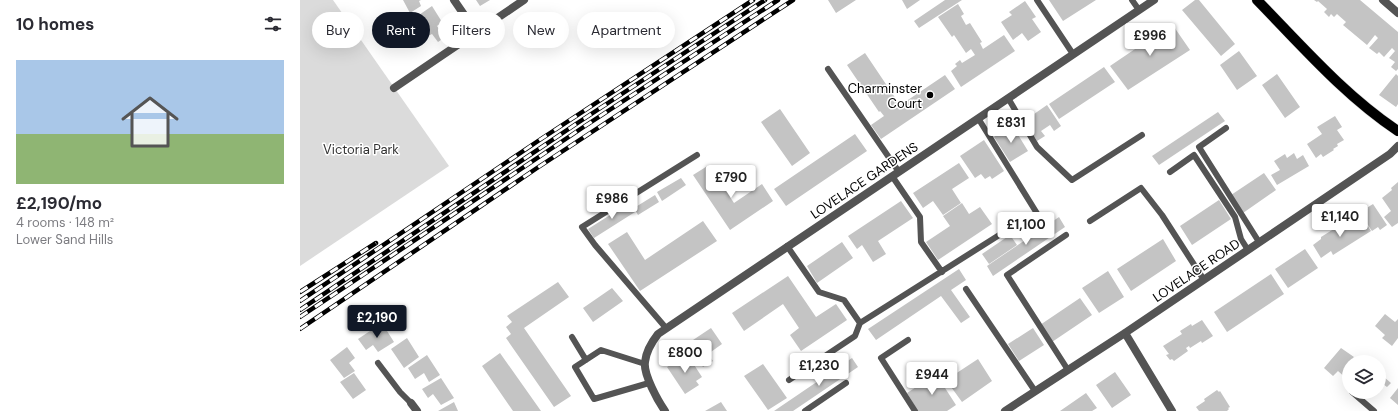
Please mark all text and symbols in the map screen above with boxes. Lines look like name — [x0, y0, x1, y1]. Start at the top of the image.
chip: Buy — [312, 12, 364, 48]
chip: Rent — [372, 12, 430, 48]
chip: Filters — [438, 12, 505, 48]
chip: New — [513, 12, 569, 48]
chip: Apartment — [577, 12, 675, 48]
text: 10 homes — [16, 13, 94, 35]
icon: filters — [262, 13, 284, 35]
pin: £996 — [1126, 23, 1174, 57]
text: £996 — [1134, 27, 1166, 44]
place label: Charminster Court — [848, 80, 922, 112]
icon: home — [114, 86, 186, 158]
marker: Charminster Court — [925, 90, 935, 100]
pin: £831 — [987, 110, 1035, 144]
text: £831 — [997, 114, 1025, 131]
street label: LOVELACE GARDENS — [807, 138, 921, 223]
park label: Victoria Park — [323, 141, 399, 158]
pin: £790 — [707, 165, 755, 199]
text: £790 — [715, 169, 747, 186]
pin: £986 — [588, 186, 636, 220]
text: £986 — [596, 190, 628, 207]
text: £2,190/mo — [16, 192, 102, 214]
pin: £1,140 — [1307, 204, 1373, 238]
text: £1,140 — [1321, 208, 1359, 225]
pin: £1,100 — [993, 212, 1059, 246]
text: 4 rooms · 148 m² — [16, 214, 114, 231]
text: £1,100 — [1006, 216, 1046, 233]
text: Lower Sand Hills — [16, 231, 113, 248]
street label: LOVELACE ROAD — [1149, 235, 1243, 306]
pin: £2,190 — [344, 305, 410, 339]
text: £2,190 — [357, 309, 398, 326]
pin: £800 — [661, 340, 709, 374]
text: £800 — [668, 344, 702, 361]
pin: £1,230 — [786, 353, 852, 387]
map controls — [1342, 355, 1386, 399]
button: layers — [1342, 355, 1386, 399]
text: £1,230 — [799, 357, 839, 374]
pin: £944 — [908, 362, 956, 396]
text: £944 — [915, 366, 949, 383]

